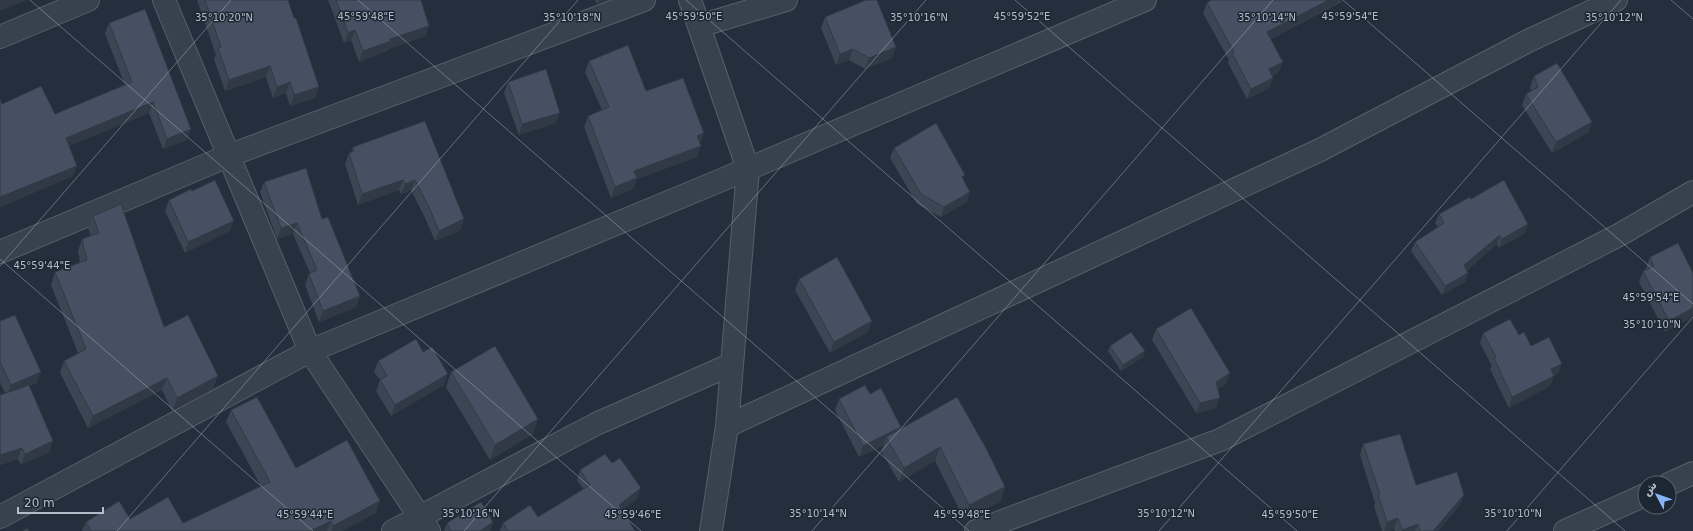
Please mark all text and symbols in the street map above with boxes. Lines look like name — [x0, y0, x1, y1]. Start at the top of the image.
text: 45°59'48"E — [338, 11, 394, 22]
text: 45°59'50"E — [666, 11, 722, 22]
text: 45°59'52"E — [994, 11, 1050, 22]
text: 45°59'54"E — [1322, 11, 1378, 22]
text: 35°10'20"N — [195, 12, 253, 23]
text: 35°10'18"N — [543, 12, 601, 23]
text: 35°10'16"N — [890, 12, 948, 23]
text: 35°10'14"N — [1238, 12, 1296, 23]
text: 35°10'12"N — [1585, 12, 1643, 23]
text: 45°59'44"E — [14, 260, 70, 271]
text: 45°59'54"E — [1623, 292, 1679, 303]
text: 35°10'10"N — [1623, 319, 1681, 330]
north arrow — [1637, 475, 1677, 515]
text: ش — [1640, 479, 1660, 499]
scale bar — [18, 489, 103, 515]
text: 20 m — [24, 496, 55, 510]
text: 35°10'16"N — [442, 508, 500, 519]
text: 35°10'14"N — [789, 508, 847, 519]
text: 35°10'12"N — [1137, 508, 1195, 519]
text: 35°10'10"N — [1484, 508, 1542, 519]
text: 45°59'44"E — [277, 509, 333, 520]
text: 45°59'46"E — [605, 509, 661, 520]
text: 45°59'48"E — [934, 509, 990, 520]
text: 45°59'50"E — [1262, 509, 1318, 520]

